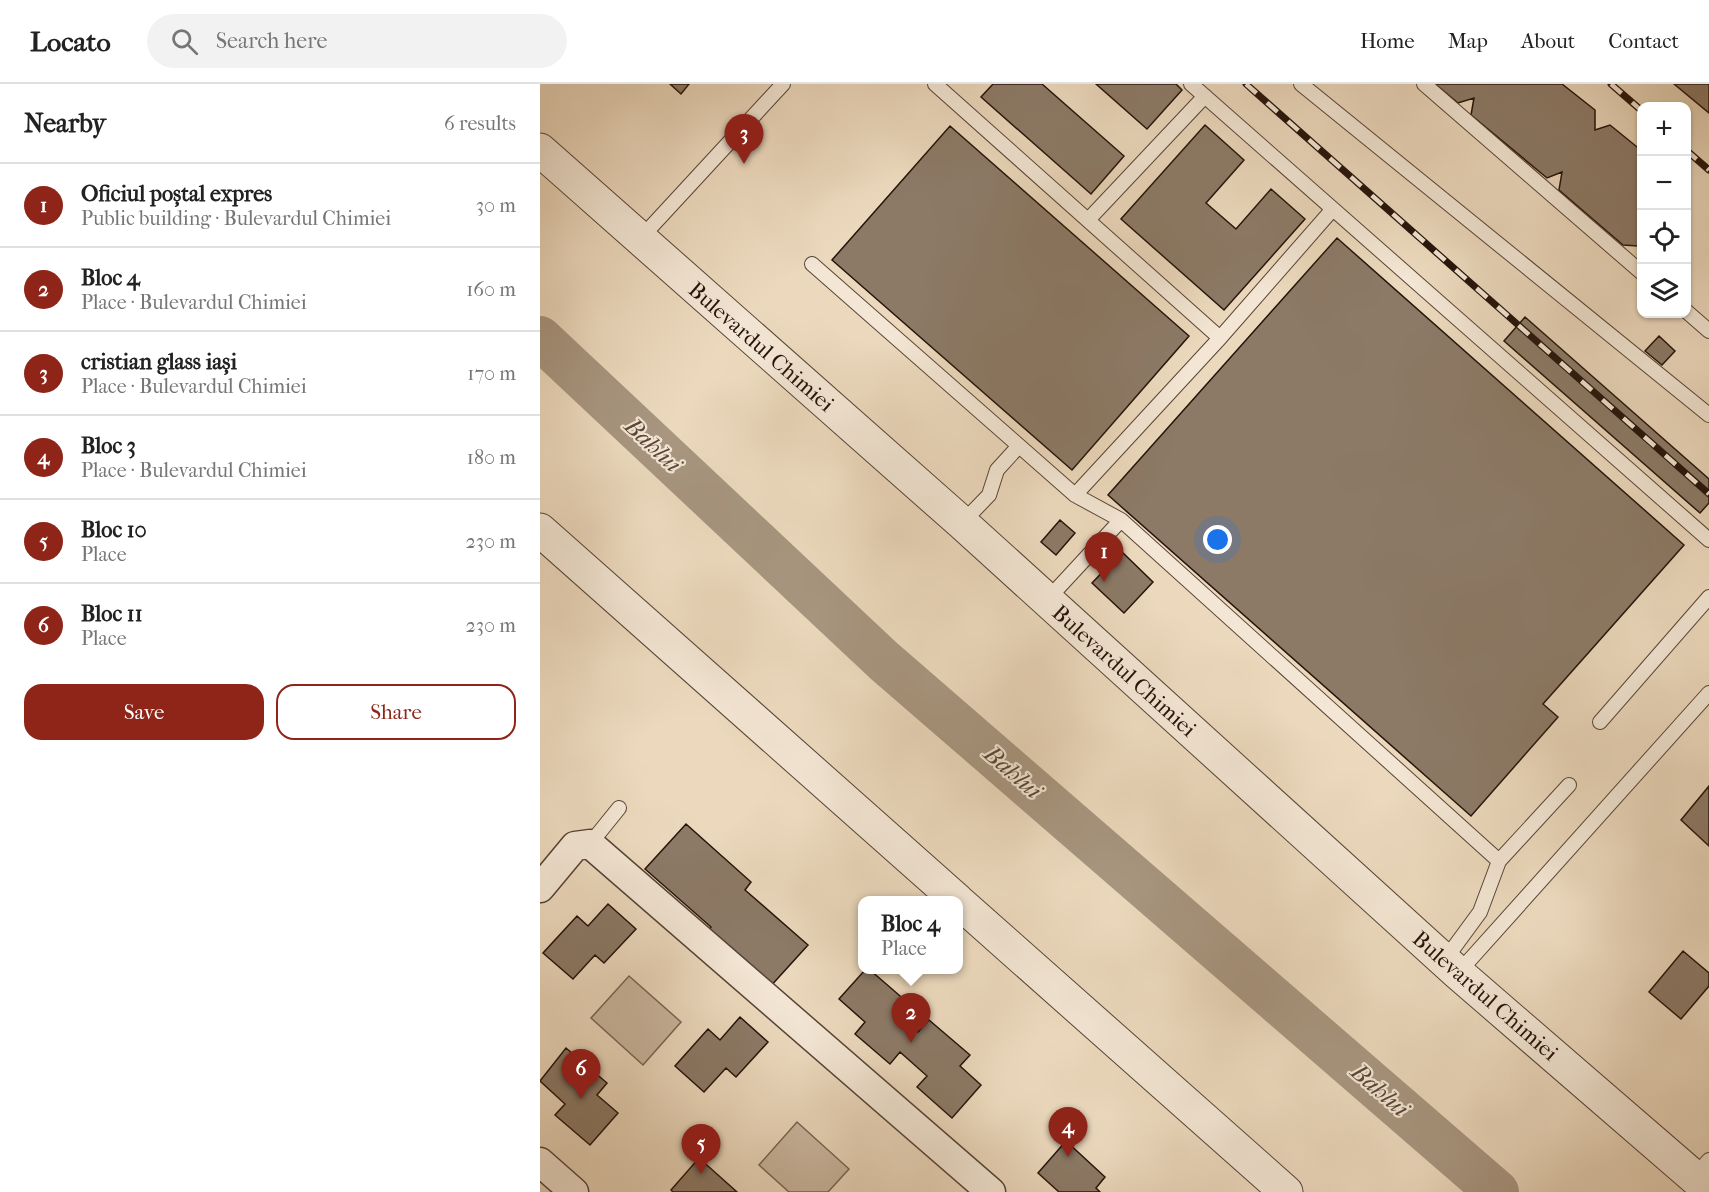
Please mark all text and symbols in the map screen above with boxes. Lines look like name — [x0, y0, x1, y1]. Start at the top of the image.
search box — [147, 14, 567, 68]
text: Locato — [30, 25, 111, 58]
icon: search — [168, 25, 201, 58]
text: Search here — [216, 28, 327, 54]
text: Home — [1360, 29, 1415, 53]
text: Map — [1448, 29, 1488, 53]
text: About — [1521, 29, 1575, 53]
text: Contact — [1608, 29, 1679, 53]
map controls — [1637, 102, 1691, 318]
button: + — [1637, 102, 1691, 156]
text: Nearby — [24, 108, 106, 139]
text: 6 results — [444, 112, 516, 135]
pin: 3 — [724, 115, 764, 164]
button: − — [1637, 156, 1691, 210]
text: Oficiul poștal expres — [81, 181, 272, 207]
text: 1 — [40, 194, 47, 217]
text: 30 m — [476, 194, 516, 217]
text: Public building · Bulevardul Chimiei — [81, 207, 391, 230]
button: locate — [1637, 210, 1691, 264]
button: layers — [1637, 264, 1691, 318]
text: Bloc 4 — [81, 265, 140, 291]
street label: Bulevardul Chimiei — [683, 277, 839, 418]
text: 2 — [38, 278, 49, 301]
text: 160 m — [466, 278, 516, 301]
text: Place · Bulevardul Chimiei — [81, 291, 307, 314]
text: cristian glass iași — [81, 349, 237, 375]
text: 3 — [39, 362, 48, 385]
text: 170 m — [467, 362, 516, 385]
text: Place · Bulevardul Chimiei — [81, 375, 307, 398]
water label: Bahlui — [618, 411, 689, 479]
text: Bloc 3 — [81, 433, 136, 459]
text: 4 — [38, 446, 49, 469]
text: 180 m — [467, 446, 516, 469]
text: Place · Bulevardul Chimiei — [81, 459, 307, 482]
text: Bloc 10 — [81, 517, 147, 543]
your location — [1203, 525, 1232, 554]
text: 5 — [39, 530, 48, 553]
text: 230 m — [466, 530, 516, 553]
pin: 1 — [1084, 532, 1124, 582]
text: Place — [81, 543, 127, 566]
street label: Bulevardul Chimiei — [1047, 600, 1202, 743]
text: Bloc 11 — [81, 601, 143, 627]
text: 6 — [38, 614, 49, 637]
text: 230 m — [466, 614, 516, 637]
text: Place — [81, 627, 127, 650]
button: Save — [24, 684, 264, 740]
button: Share — [276, 684, 516, 740]
water label: Bahlui — [977, 738, 1049, 806]
popup — [858, 896, 963, 974]
text: Bloc 4 — [881, 911, 940, 937]
street label: Bulevardul Chimiei — [1407, 926, 1563, 1067]
text: Place — [881, 937, 927, 960]
pin: 2 — [892, 994, 931, 1043]
pin: 6 — [562, 1050, 600, 1099]
water label: Bahlui — [1344, 1056, 1416, 1124]
pin: 4 — [1048, 1108, 1088, 1157]
pin: 5 — [682, 1124, 720, 1174]

